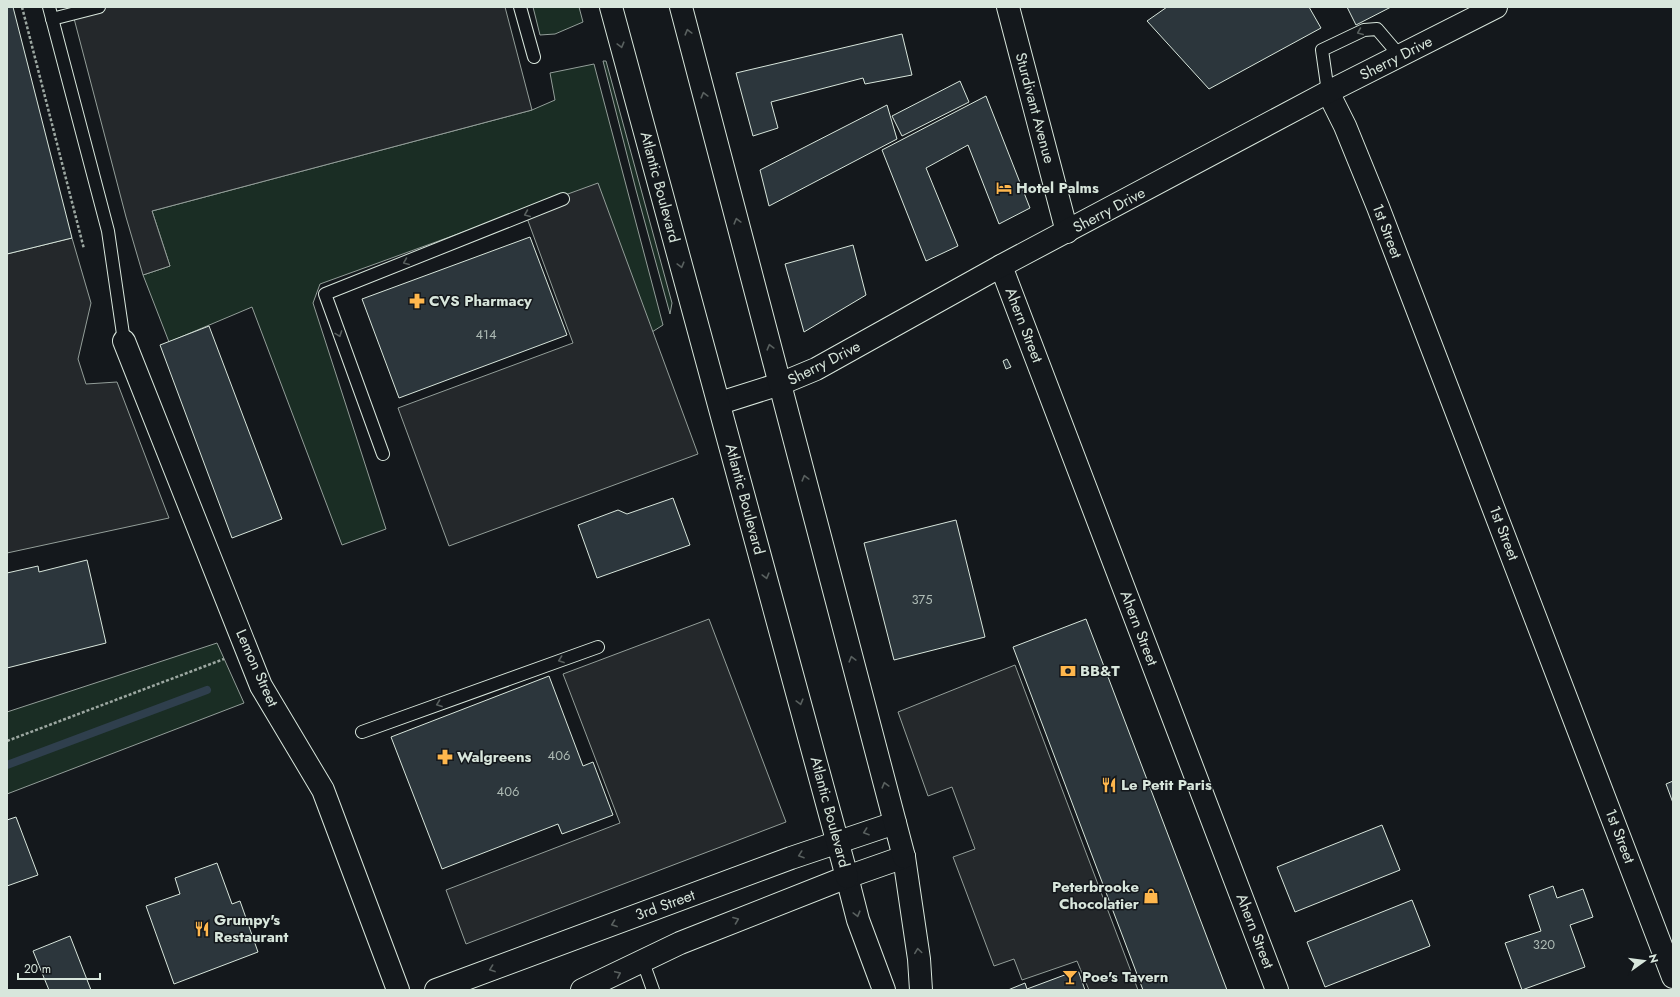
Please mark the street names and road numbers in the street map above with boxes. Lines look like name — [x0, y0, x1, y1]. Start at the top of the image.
street label: Sherry Drive — [1356, 30, 1436, 86]
street label: Sturdivant Avenue — [1010, 50, 1060, 166]
street label: Atlantic Boulevard — [635, 129, 685, 245]
street label: Sherry Drive — [1069, 182, 1149, 238]
street label: 1st Street — [1367, 201, 1408, 262]
street label: Ahern Street — [1000, 284, 1049, 366]
street label: Sherry Drive — [784, 335, 864, 391]
street label: Atlantic Boulevard — [720, 441, 770, 557]
street label: 1st Street — [1484, 503, 1525, 564]
street label: Ahern Street — [1115, 587, 1164, 669]
street label: Lemon Street — [230, 626, 284, 711]
street label: Atlantic Boulevard — [805, 754, 855, 870]
street label: 1st Street — [1600, 806, 1641, 867]
street label: 3rd Street — [632, 884, 698, 926]
street label: Ahern Street — [1231, 890, 1280, 972]

